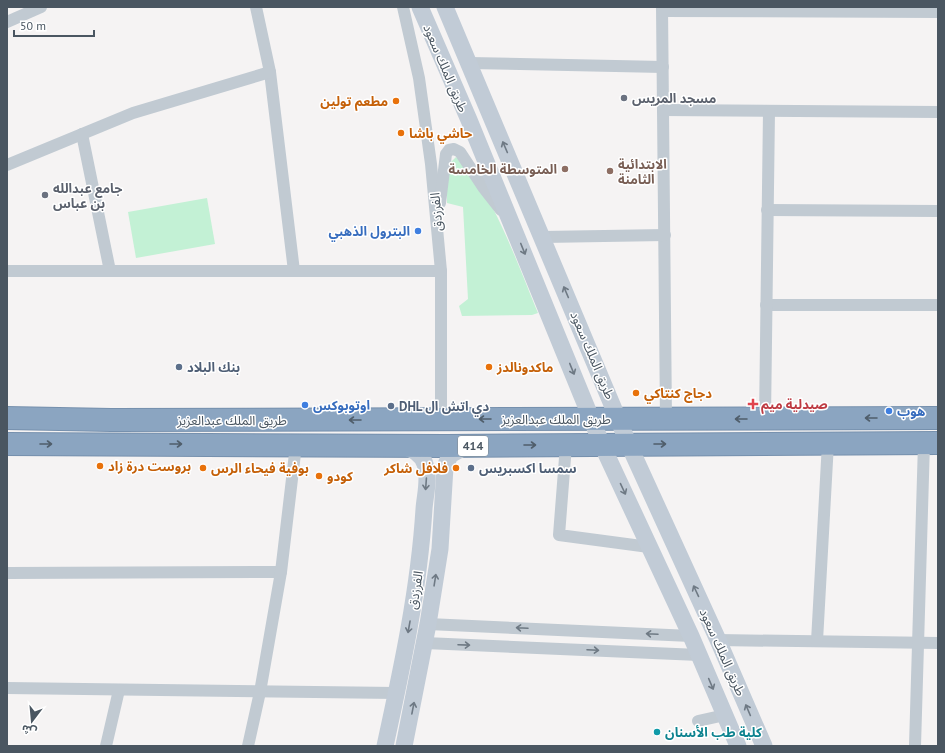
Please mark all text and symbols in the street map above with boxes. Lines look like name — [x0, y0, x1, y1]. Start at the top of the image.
scale bar — [14, 12, 94, 38]
text: 50 m — [20, 18, 46, 33]
street label: طريق الملك سعود — [419, 22, 472, 115]
place label: مسجد المريس — [632, 90, 716, 107]
place label: مطعم تولين — [320, 93, 388, 112]
marker: مسجد المريس — [619, 93, 629, 103]
marker: مطعم تولين — [391, 96, 401, 106]
place label: حاشي باشا — [409, 125, 472, 144]
marker: حاشي باشا — [396, 128, 406, 138]
one-way arrow — [500, 141, 508, 153]
place label: الابتدائية الثامنة — [618, 156, 667, 188]
place label: المتوسطة الخامسة — [448, 161, 557, 178]
marker: المتوسطة الخامسة — [560, 164, 570, 174]
marker: الابتدائية الثامنة — [605, 166, 615, 176]
place label: جامع عبدالله بن عباس — [53, 180, 122, 212]
marker: جامع عبدالله بن عباس — [40, 190, 50, 200]
street label: الفرزدق — [426, 192, 447, 232]
place label: البترول الذهبي — [328, 223, 410, 242]
marker: البترول الذهبي — [413, 226, 423, 236]
one-way arrow — [519, 243, 527, 255]
one-way arrow — [562, 287, 569, 299]
street label: طريق الملك سعود — [566, 309, 619, 402]
place label: بنك البلاد — [187, 359, 240, 376]
place label: ماكدونالدز — [496, 359, 553, 376]
marker: بنك البلاد — [174, 362, 184, 372]
marker: ماكدونالدز — [484, 362, 494, 372]
one-way arrow — [569, 363, 576, 375]
place label: دجاج كنتاكي — [644, 385, 712, 404]
marker: دجاج كنتاكي — [631, 388, 641, 398]
place label: صيدلية ميم — [761, 396, 828, 415]
place label: اوتوبوكس — [313, 397, 370, 414]
place label: DHL دي اتش ال — [399, 398, 490, 417]
marker: صيدلية ميم — [748, 399, 758, 409]
marker: اوتوبوكس — [300, 400, 310, 410]
marker: DHL دي اتش ال — [386, 401, 396, 411]
place label: هوب — [897, 403, 925, 420]
marker: هوب — [884, 406, 894, 416]
street label: طريق الملك عبدالعزيز — [500, 411, 611, 428]
street label: طريق الملك عبدالعزيز — [176, 412, 287, 429]
one-way arrow — [865, 414, 878, 422]
one-way arrow — [479, 415, 492, 423]
one-way arrow — [735, 415, 748, 423]
one-way arrow — [349, 416, 362, 424]
road number: 414 — [458, 436, 488, 456]
one-way arrow — [39, 440, 52, 448]
one-way arrow — [169, 440, 182, 448]
one-way arrow — [653, 440, 666, 448]
one-way arrow — [523, 441, 536, 449]
place label: بروست درة زاد — [108, 458, 191, 475]
place label: بوفية فيحاء الرس — [211, 460, 309, 477]
place label: فلافل شاكر — [383, 460, 448, 477]
place label: سمسا اكسبريس — [479, 460, 577, 477]
marker: بروست درة زاد — [95, 461, 105, 471]
marker: بوفية فيحاء الرس — [198, 463, 208, 473]
marker: فلافل شاكر — [451, 463, 461, 473]
marker: سمسا اكسبريس — [466, 463, 476, 473]
place label: كودو — [327, 468, 353, 485]
marker: كودو — [314, 471, 324, 481]
one-way arrow — [423, 477, 430, 490]
one-way arrow — [620, 483, 627, 495]
street label: الفرزدق — [404, 570, 427, 611]
one-way arrow — [431, 574, 439, 587]
one-way arrow — [692, 586, 699, 598]
street label: طريق الملك سعود — [696, 606, 750, 699]
one-way arrow — [405, 620, 413, 633]
one-way arrow — [516, 625, 529, 632]
one-way arrow — [646, 631, 659, 638]
one-way arrow — [457, 641, 470, 648]
one-way arrow — [586, 647, 599, 654]
one-way arrow — [708, 677, 716, 689]
north arrow — [12, 701, 52, 741]
one-way arrow — [409, 702, 417, 715]
one-way arrow — [744, 705, 752, 717]
text: ش — [20, 722, 38, 739]
place label: كلية طب الأسنان — [665, 724, 762, 741]
marker: كلية طب الأسنان — [652, 727, 662, 737]

